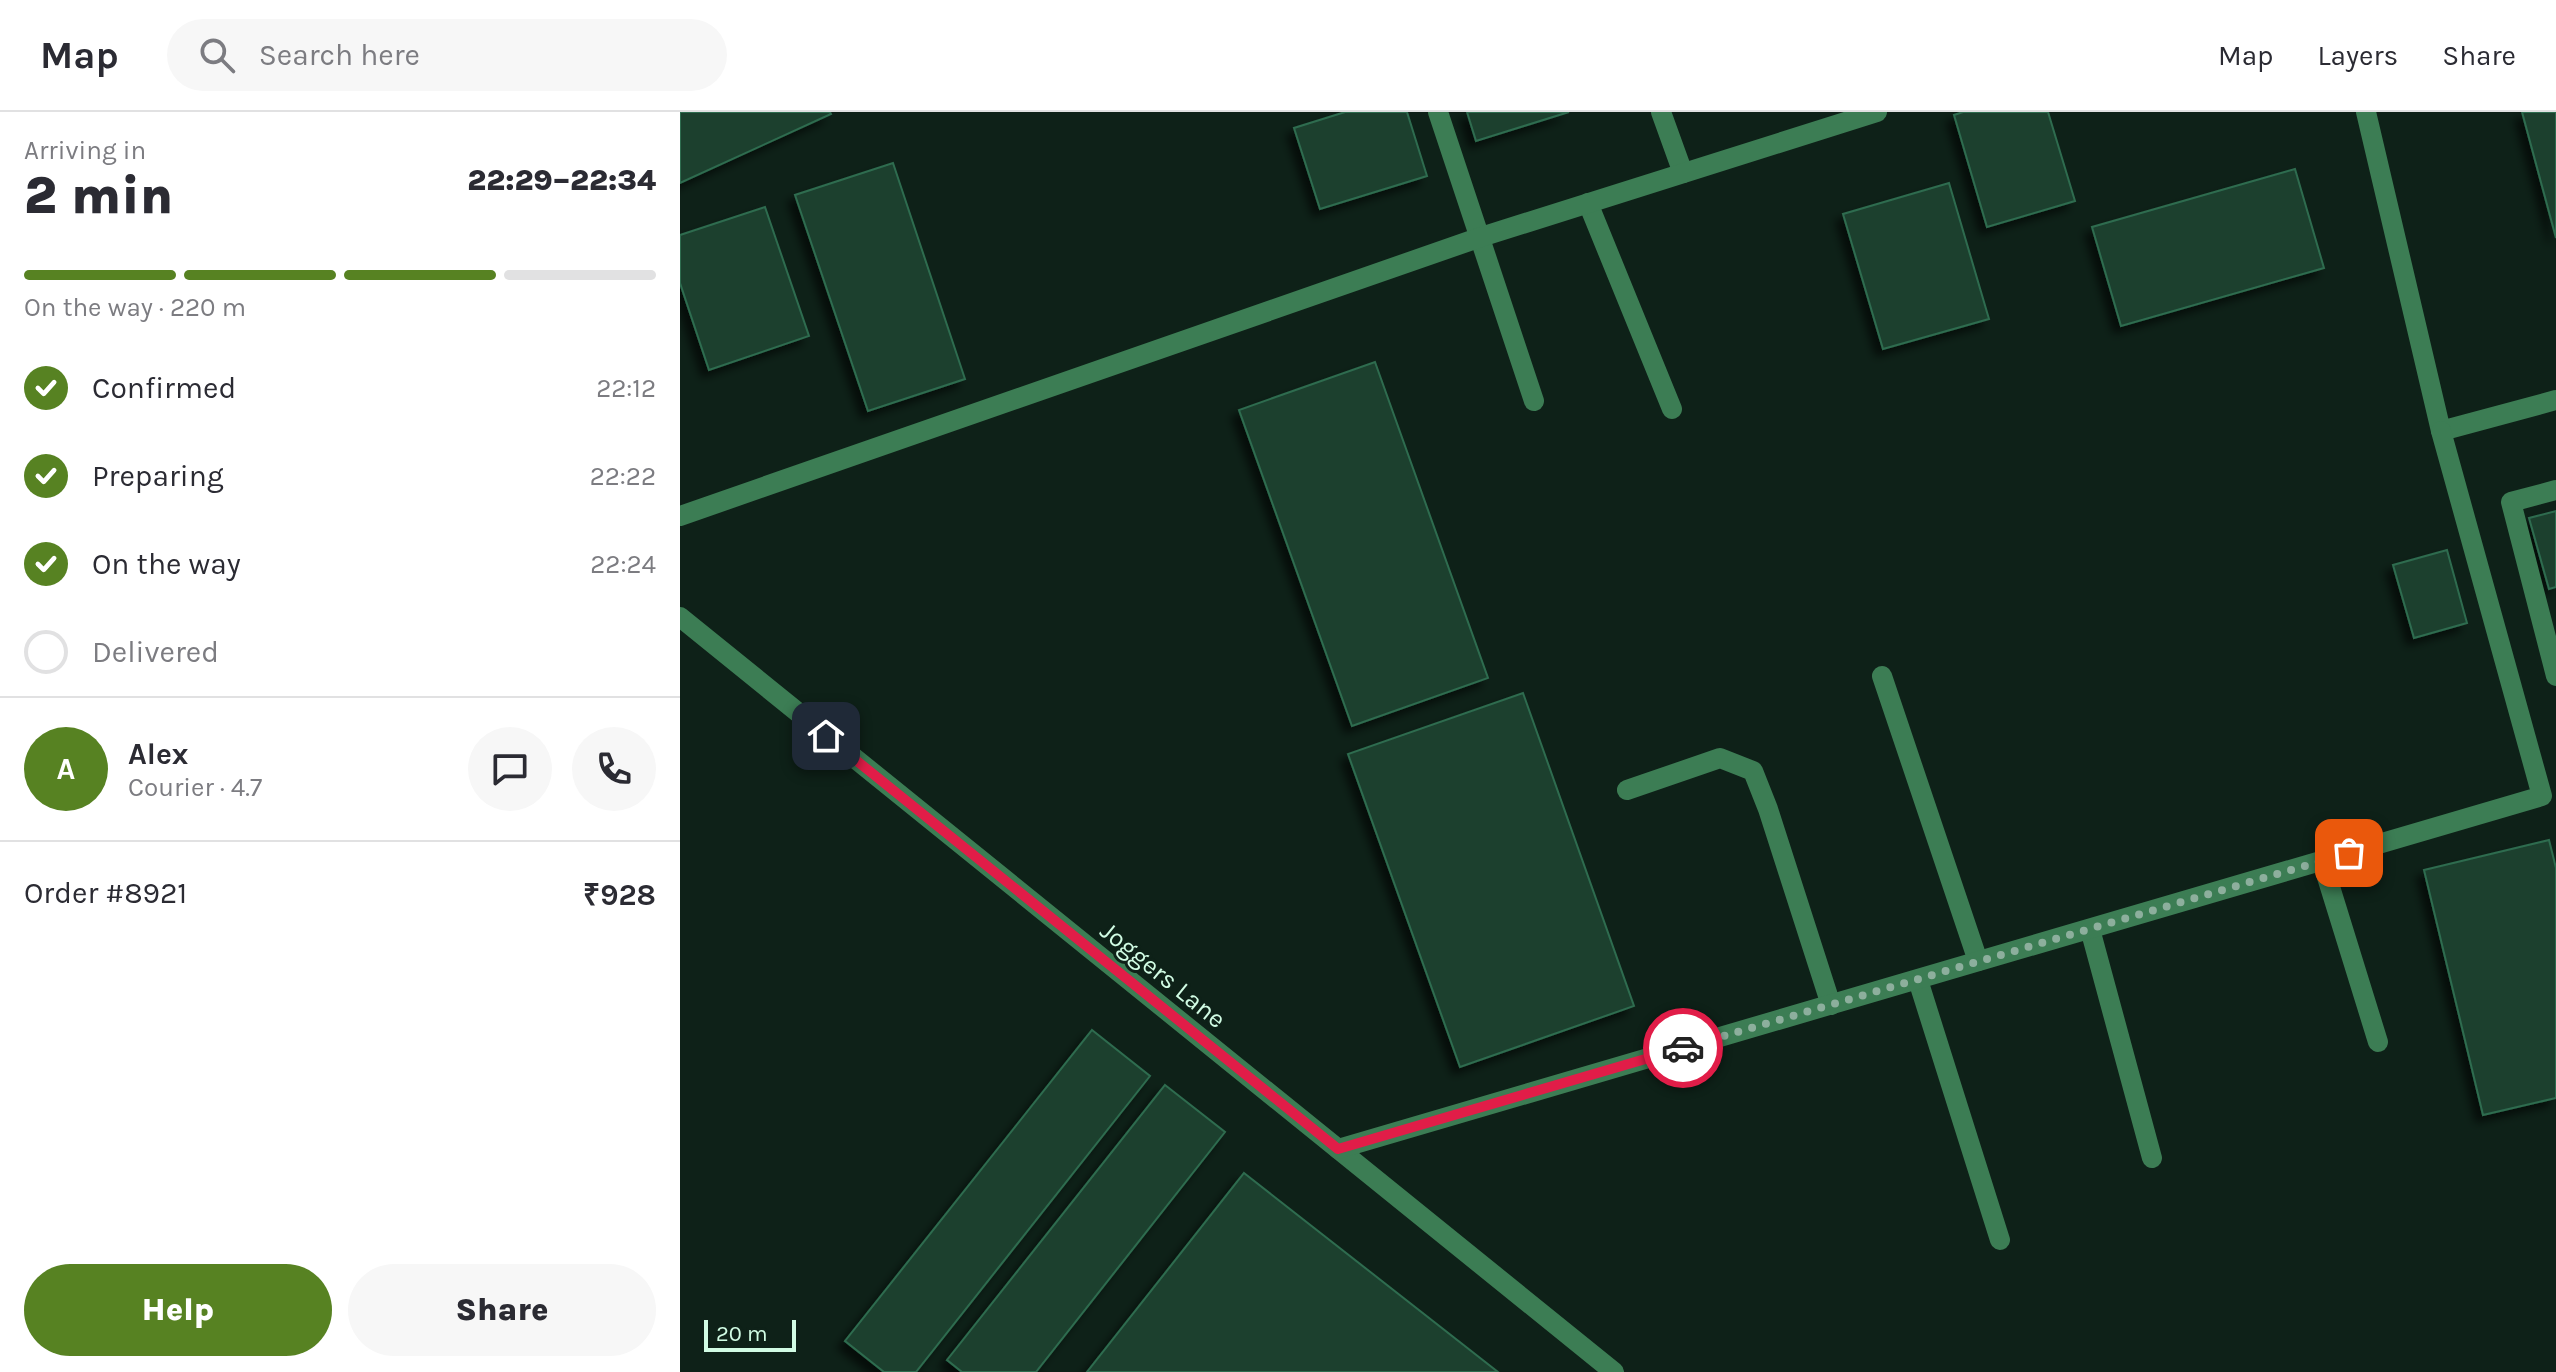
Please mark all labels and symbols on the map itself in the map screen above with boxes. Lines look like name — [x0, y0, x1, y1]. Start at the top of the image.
pin — [792, 702, 860, 770]
pin — [2315, 819, 2383, 887]
street label: Joggers Lane — [1094, 915, 1232, 1035]
courier — [1643, 1008, 1723, 1088]
scale bar — [704, 1316, 796, 1352]

